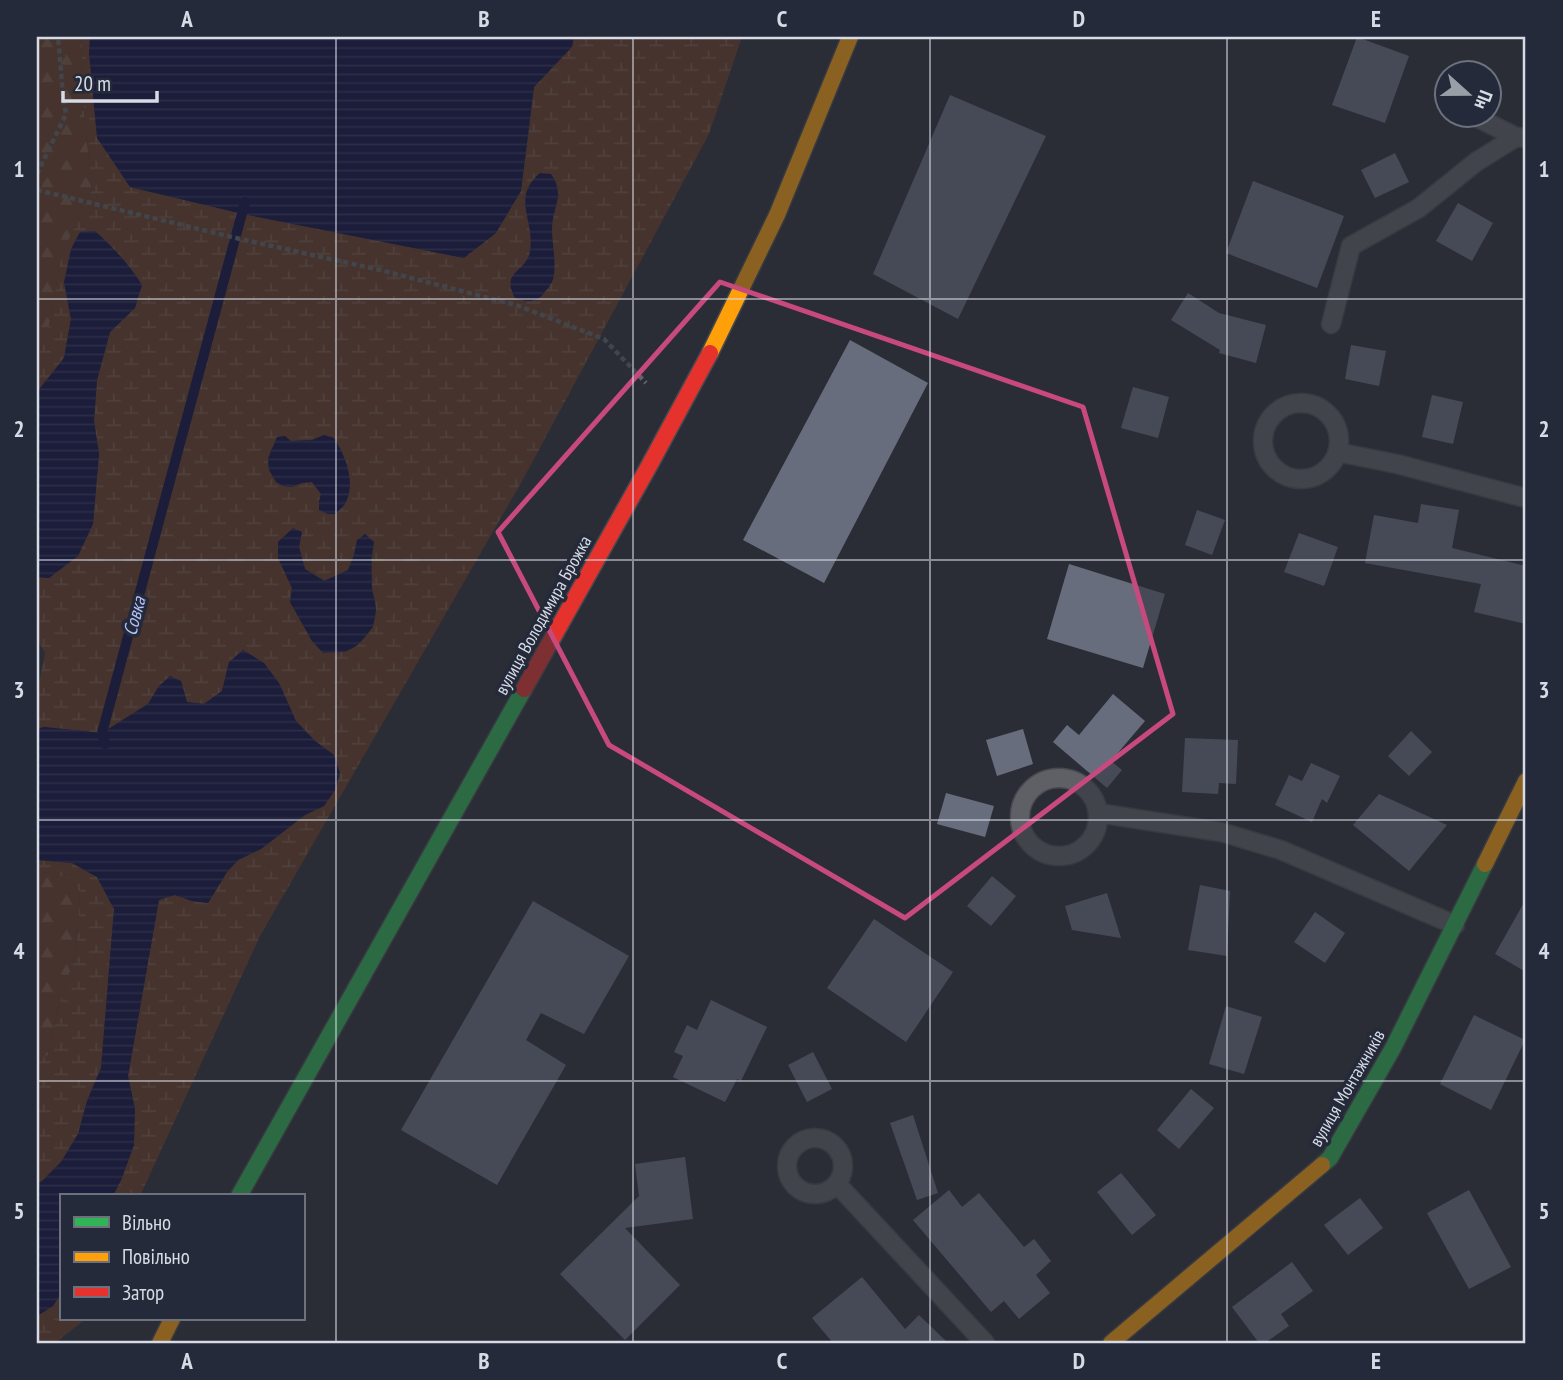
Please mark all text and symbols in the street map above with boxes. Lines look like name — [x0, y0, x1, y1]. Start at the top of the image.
text: A — [180, 4, 193, 33]
text: B — [478, 4, 490, 33]
text: C — [777, 4, 788, 33]
text: D — [1073, 4, 1085, 33]
text: E — [1371, 4, 1381, 33]
scale bar — [63, 60, 158, 104]
north arrow — [1434, 60, 1504, 130]
text: 20 m — [74, 70, 111, 97]
text: Пн — [1469, 87, 1498, 113]
text: 1 — [14, 154, 25, 183]
text: 1 — [1539, 154, 1550, 183]
text: 2 — [14, 414, 25, 443]
text: 2 — [1539, 414, 1550, 443]
street label: вулиця Володимира Брожка — [490, 531, 596, 699]
water label: Совка — [117, 593, 151, 638]
text: 3 — [14, 675, 25, 704]
text: 3 — [1539, 675, 1550, 704]
text: 4 — [14, 936, 25, 965]
text: 4 — [1539, 936, 1550, 965]
street label: вулиця Монтажників — [1304, 1025, 1390, 1151]
legend — [60, 1194, 304, 1320]
text: 5 — [14, 1196, 25, 1225]
text: 5 — [1539, 1196, 1550, 1225]
text: Вільно — [122, 1209, 171, 1236]
text: Повільно — [122, 1243, 190, 1270]
text: Затор — [122, 1279, 164, 1306]
text: A — [180, 1346, 193, 1375]
text: B — [478, 1346, 490, 1375]
text: C — [777, 1346, 788, 1375]
text: D — [1073, 1346, 1085, 1375]
text: E — [1371, 1346, 1381, 1375]

